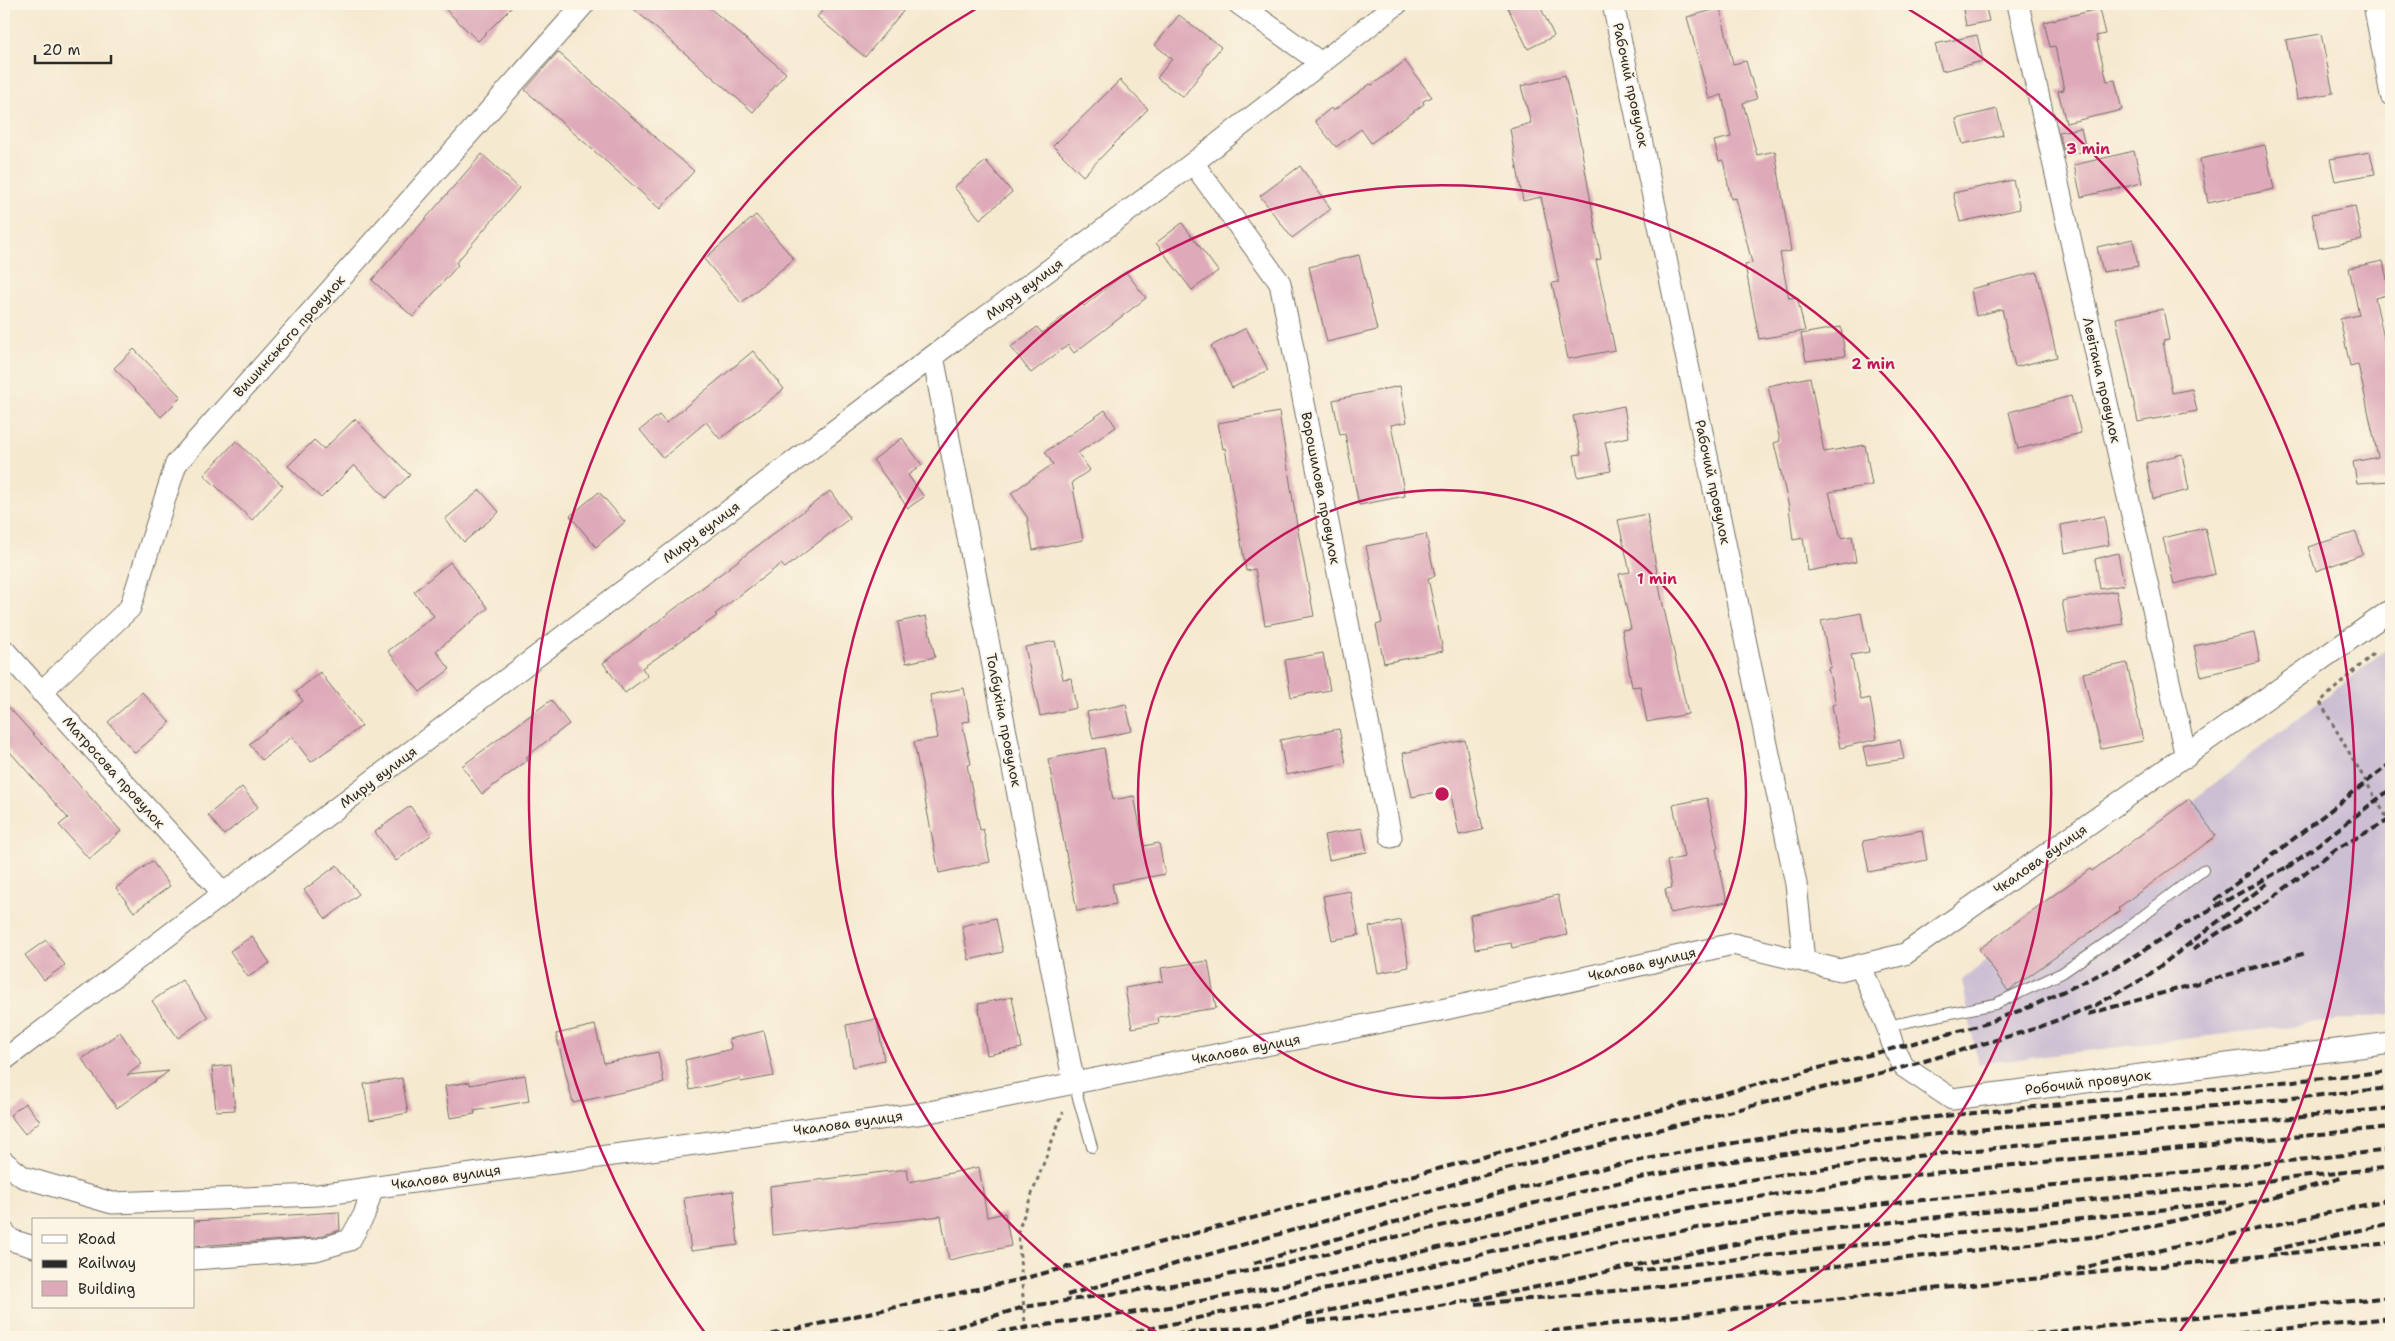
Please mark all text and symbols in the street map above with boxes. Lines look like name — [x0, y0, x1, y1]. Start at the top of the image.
street label: Рабочий провулок — [1609, 21, 1653, 149]
scale bar — [35, 32, 111, 64]
text: 20 m — [42, 40, 81, 60]
text: 3 min — [2066, 139, 2110, 159]
street label: Миру вулиця — [982, 254, 1066, 324]
street label: Вишинського провулок — [229, 271, 349, 401]
street label: Левітана провулок — [2079, 315, 2125, 445]
text: 2 min — [1851, 354, 1895, 374]
street label: Ворошилова провулок — [1297, 410, 1345, 566]
street label: Рабочий провулок — [1691, 418, 1735, 546]
street label: Миру вулиця — [659, 497, 743, 567]
text: 1 min — [1637, 569, 1677, 589]
street label: Толбухіна провулок — [982, 652, 1026, 789]
street label: Матросова провулок — [59, 712, 170, 832]
street label: Миру вулиця — [336, 742, 420, 812]
centre of rings — [1433, 785, 1451, 803]
street label: Чкалова вулиця — [1990, 820, 2090, 898]
street label: Чкалова вулиця — [1586, 943, 1698, 985]
street label: Чкалова вулиця — [1190, 1030, 1302, 1068]
street label: Робочий провулок — [2024, 1065, 2153, 1099]
street label: Чкалова вулиця — [792, 1106, 904, 1140]
street label: Чкалова вулиця — [390, 1160, 502, 1194]
legend — [32, 1218, 195, 1308]
text: Road — [78, 1229, 116, 1249]
text: Railway — [78, 1253, 136, 1273]
text: Building — [78, 1279, 135, 1299]

